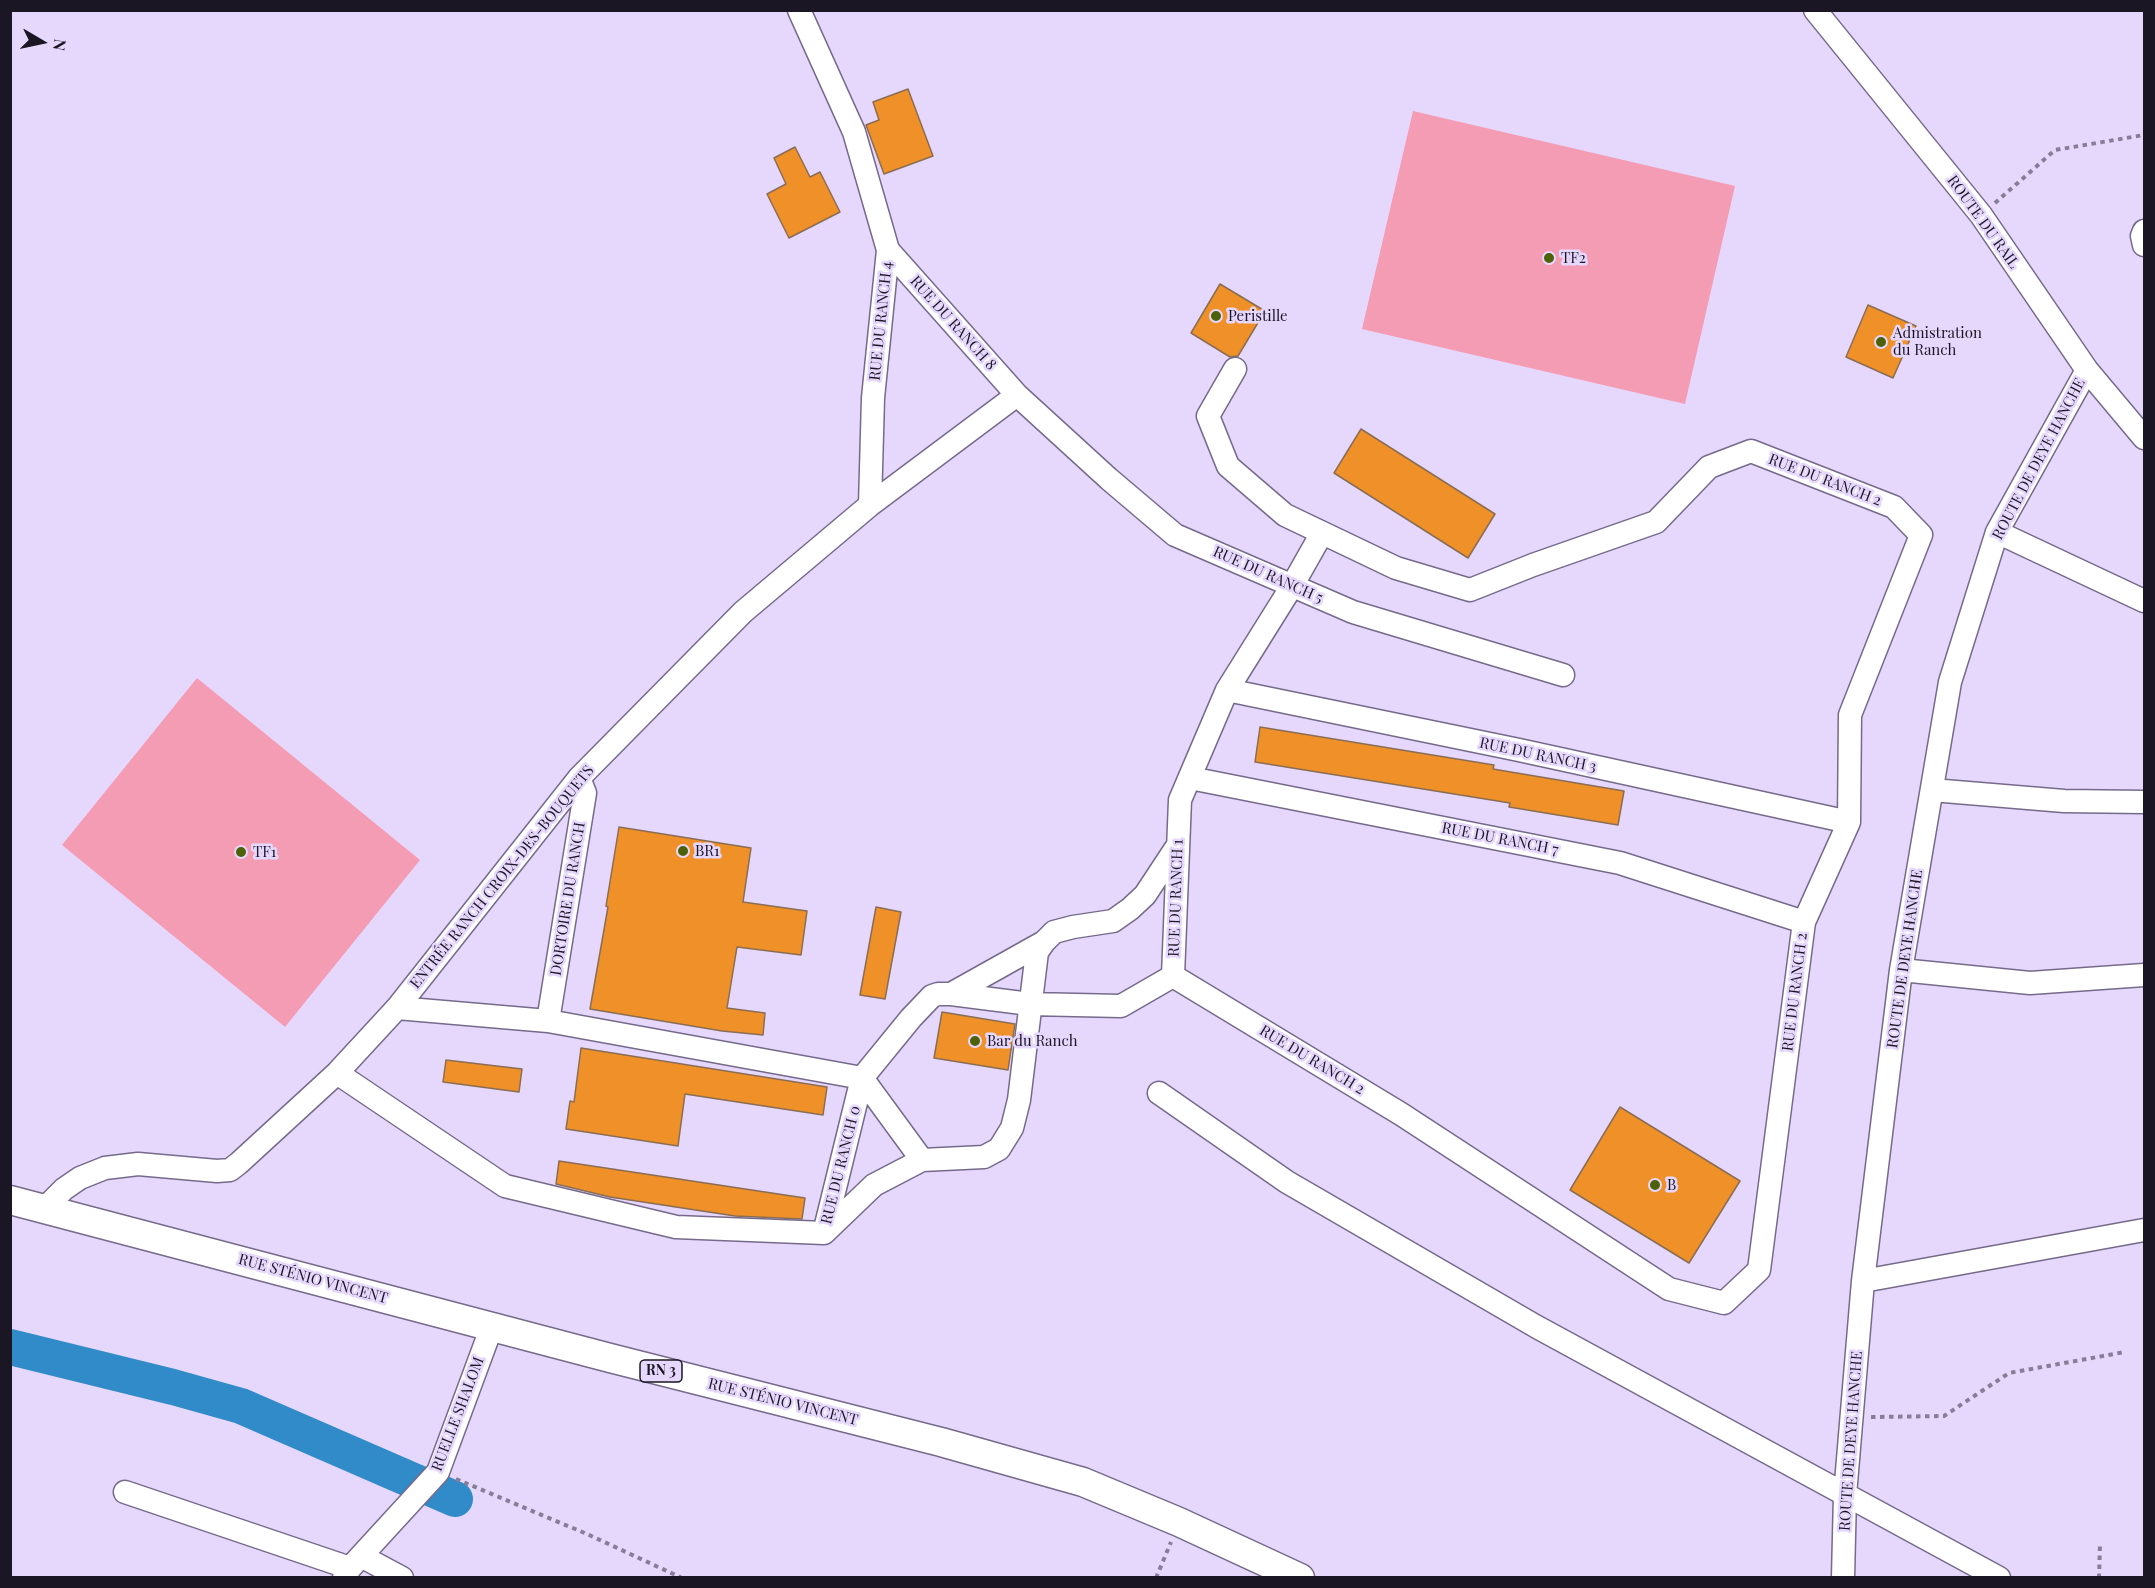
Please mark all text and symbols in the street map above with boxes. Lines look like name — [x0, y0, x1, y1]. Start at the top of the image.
north arrow — [12, 12, 72, 72]
text: N — [49, 38, 72, 52]
street label: ROUTE DU RAIL — [1943, 172, 2023, 272]
place label: TF2 — [1561, 249, 1586, 267]
marker: TF2 — [1542, 251, 1556, 265]
street label: RUE DU RANCH 4 — [866, 261, 896, 381]
street label: RUE DU RANCH 8 — [906, 272, 1000, 374]
place label: Peristille — [1228, 307, 1288, 325]
marker: Peristille — [1209, 309, 1223, 323]
place label: Admistration du Ranch — [1893, 324, 1982, 359]
marker: Admistration du Ranch — [1874, 335, 1888, 349]
street label: ROUTE DE DEYE HANCHE — [1989, 375, 2089, 543]
street label: RUE DU RANCH 2 — [1766, 450, 1884, 510]
street label: RUE DU RANCH 5 — [1210, 543, 1326, 607]
street label: RUE DU RANCH 3 — [1478, 734, 1598, 776]
street label: ENTRÉE RANCH CROIX-DES-BOUQUETS — [406, 762, 598, 992]
street label: RUE DU RANCH 7 — [1440, 819, 1560, 859]
street label: DORTOIRE DU RANCH — [547, 821, 589, 977]
street label: RUE DU RANCH 1 — [1165, 839, 1187, 957]
place label: BR1 — [695, 842, 720, 860]
place label: TF1 — [253, 843, 276, 861]
marker: BR1 — [676, 844, 690, 858]
marker: TF1 — [234, 845, 248, 859]
street label: ROUTE DE DEYE HANCHE — [1884, 869, 1926, 1049]
street label: RUE DU RANCH 2 — [1779, 932, 1811, 1052]
street label: RUE DU RANCH 2 — [1256, 1022, 1368, 1098]
place label: Bar du Ranch — [987, 1032, 1078, 1050]
marker: Bar du Ranch — [968, 1034, 982, 1048]
street label: RUE DU RANCH 0 — [818, 1104, 864, 1226]
place label: B — [1667, 1176, 1676, 1194]
marker: B — [1648, 1178, 1662, 1192]
street label: RUE STÉNIO VINCENT — [236, 1250, 390, 1308]
street label: ROUTE DE DEYE HANCHE — [1836, 1351, 1866, 1531]
street label: RUELLE SHALOM — [428, 1354, 488, 1474]
road number: RN 3 — [640, 1360, 682, 1382]
street label: RUE STÉNIO VINCENT — [706, 1375, 860, 1429]

